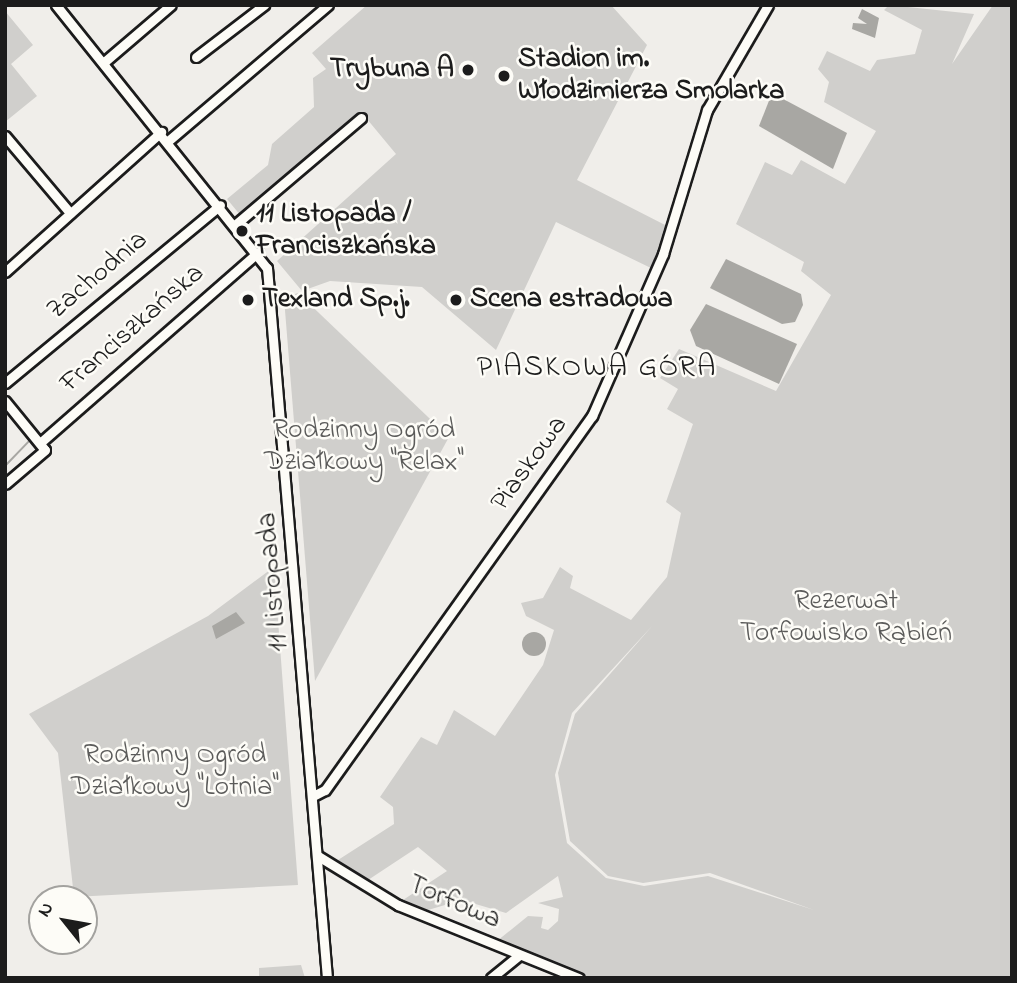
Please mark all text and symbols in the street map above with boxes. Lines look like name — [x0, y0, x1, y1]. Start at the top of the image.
place label: Stadion im. Włodzimierza Smolarka — [518, 43, 784, 109]
place label: Trybuna A — [330, 53, 454, 87]
marker: Trybuna A — [460, 62, 476, 78]
marker: Stadion im. Włodzimierza Smolarka — [496, 68, 512, 84]
place label: 11 Listopada / Franciszkańska — [256, 198, 436, 264]
marker: 11 Listopada / Franciszkańska — [234, 223, 250, 239]
street label: Zachodnia — [41, 224, 155, 328]
street label: Franciszkańska — [54, 257, 212, 401]
place label: Texland Sp.j. — [262, 283, 410, 317]
place label: Scena estradowa — [470, 283, 673, 317]
marker: Texland Sp.j. — [240, 292, 256, 308]
marker: Scena estradowa — [448, 292, 464, 308]
district label: PIASKOWA GÓRA — [478, 350, 716, 386]
street label: Piaskowa — [484, 410, 576, 518]
park label: Rodzinny Ogród Działkowy "Relax" — [264, 414, 464, 480]
street label: 11 Listopada — [251, 511, 297, 653]
park label: Rezerwat Torfowisko Rąbień — [740, 585, 952, 651]
park label: Rodzinny Ogród Działkowy "Lotnia" — [71, 739, 279, 805]
street label: Torfowa — [403, 868, 505, 938]
north arrow — [28, 885, 98, 955]
text: N — [31, 898, 61, 922]

